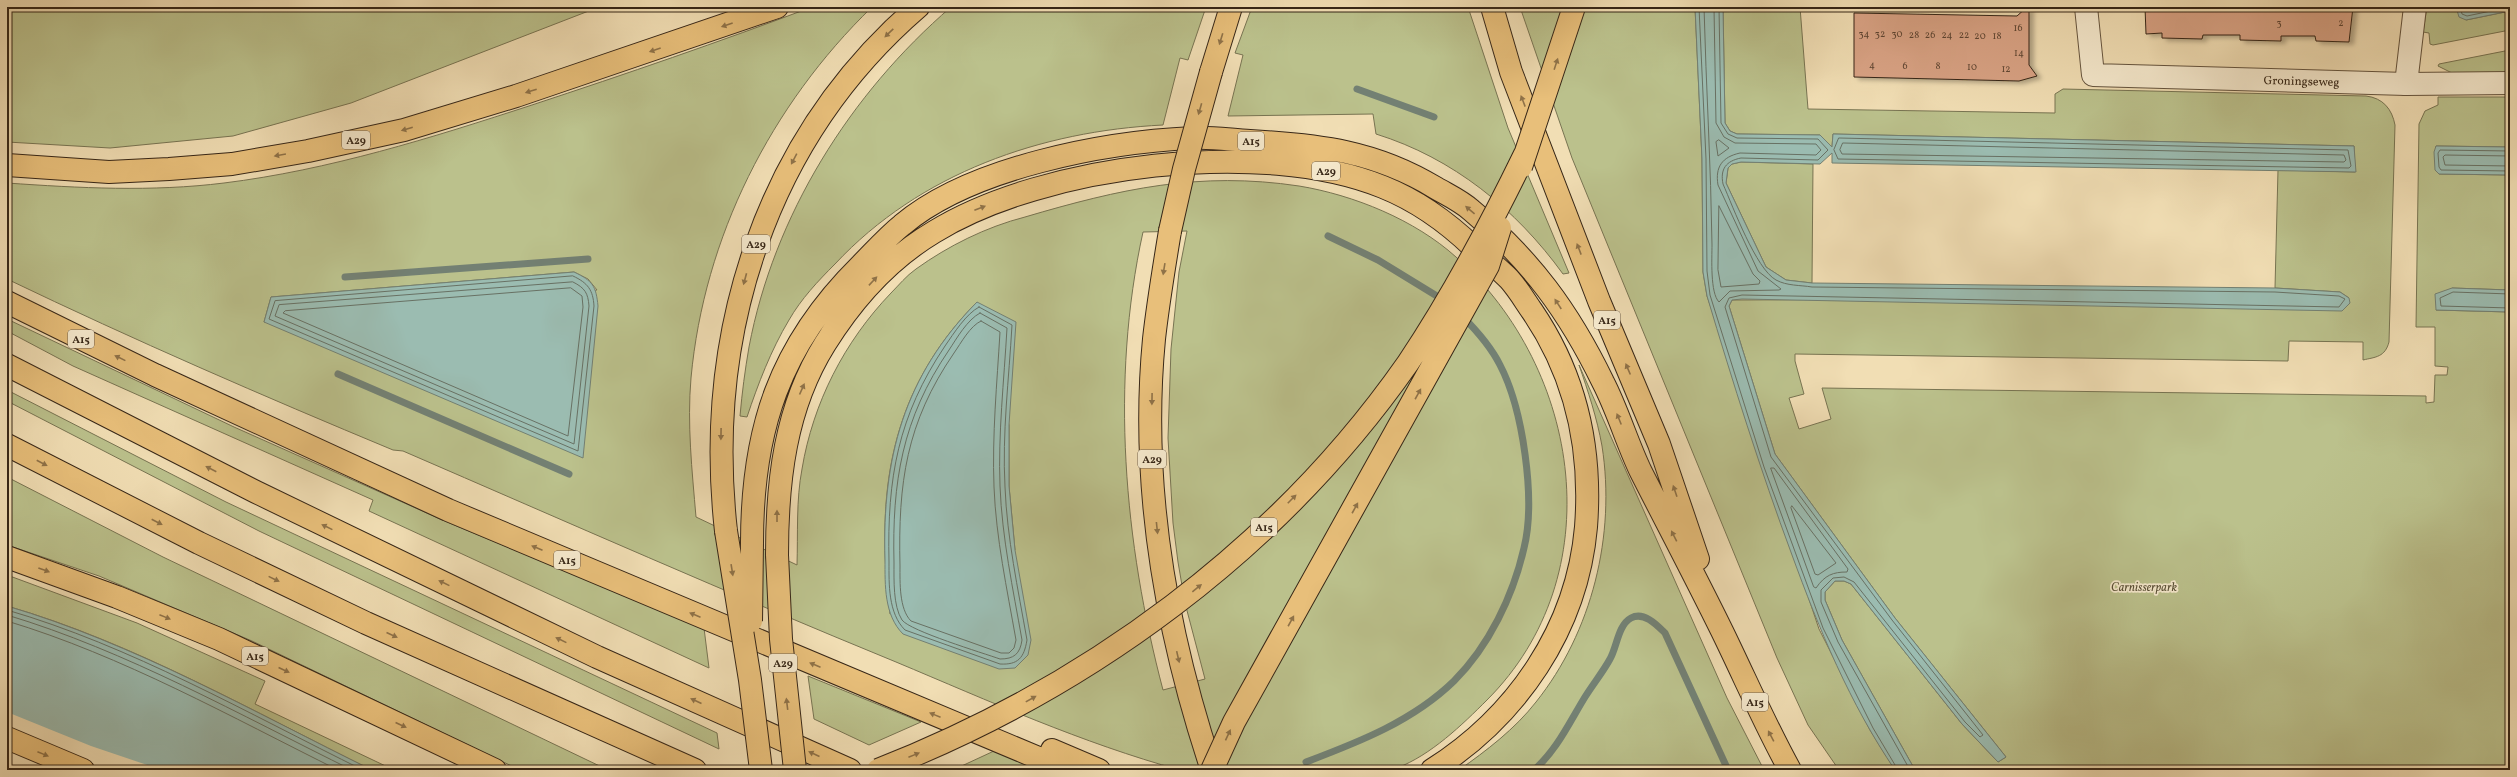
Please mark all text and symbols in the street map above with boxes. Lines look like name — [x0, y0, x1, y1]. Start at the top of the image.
house number: 3 — [2276, 16, 2282, 30]
house number: 2 — [2338, 16, 2344, 30]
house number: 16 — [2014, 21, 2022, 35]
one-way arrow — [721, 22, 733, 28]
house number: 34 — [1858, 27, 1870, 41]
house number: 32 — [1875, 27, 1885, 41]
house number: 30 — [1892, 27, 1902, 41]
house number: 28 — [1909, 28, 1919, 42]
house number: 26 — [1925, 28, 1935, 42]
house number: 24 — [1941, 28, 1953, 42]
house number: 22 — [1959, 28, 1969, 42]
one-way arrow — [884, 29, 894, 38]
house number: 20 — [1974, 29, 1986, 43]
house number: 18 — [1993, 29, 2001, 43]
one-way arrow — [1218, 34, 1224, 46]
house number: 14 — [2014, 46, 2024, 60]
one-way arrow — [648, 47, 660, 53]
one-way arrow — [1553, 58, 1559, 70]
house number: 4 — [1869, 58, 1875, 72]
house number: 6 — [1902, 59, 1908, 73]
house number: 8 — [1935, 59, 1941, 73]
house number: 10 — [1967, 60, 1977, 74]
house number: 12 — [2001, 62, 2011, 76]
street label: Groningseweg — [2263, 73, 2340, 91]
one-way arrow — [525, 88, 537, 94]
one-way arrow — [1519, 95, 1525, 107]
one-way arrow — [1197, 104, 1203, 116]
one-way arrow — [401, 126, 413, 132]
road number: A29 — [342, 131, 370, 149]
road number: A15 — [1238, 132, 1264, 150]
one-way arrow — [274, 153, 286, 159]
one-way arrow — [791, 153, 797, 164]
road number: A29 — [1312, 162, 1340, 180]
one-way arrow — [974, 205, 986, 211]
one-way arrow — [1464, 205, 1475, 214]
road number: A29 — [742, 235, 770, 253]
one-way arrow — [1576, 243, 1582, 254]
one-way arrow — [1161, 263, 1167, 276]
one-way arrow — [742, 273, 748, 285]
one-way arrow — [868, 276, 878, 286]
one-way arrow — [1554, 299, 1562, 309]
road number: A15 — [1594, 311, 1620, 329]
road number: A15 — [68, 330, 94, 348]
one-way arrow — [114, 355, 125, 361]
one-way arrow — [1624, 363, 1630, 375]
one-way arrow — [800, 383, 806, 395]
one-way arrow — [1414, 388, 1421, 400]
one-way arrow — [1148, 393, 1155, 405]
one-way arrow — [1616, 413, 1622, 424]
one-way arrow — [718, 428, 724, 441]
road number: A29 — [1138, 450, 1166, 468]
one-way arrow — [36, 460, 47, 466]
one-way arrow — [205, 466, 217, 472]
one-way arrow — [1671, 484, 1677, 496]
one-way arrow — [1287, 494, 1297, 504]
one-way arrow — [1351, 502, 1358, 513]
one-way arrow — [774, 509, 780, 522]
road number: A15 — [1251, 518, 1277, 536]
one-way arrow — [152, 519, 163, 525]
one-way arrow — [1154, 522, 1160, 535]
one-way arrow — [322, 523, 333, 530]
one-way arrow — [1671, 531, 1677, 542]
one-way arrow — [530, 544, 542, 550]
road number: A15 — [554, 551, 580, 569]
one-way arrow — [729, 564, 735, 576]
one-way arrow — [38, 568, 50, 574]
one-way arrow — [268, 576, 280, 582]
one-way arrow — [439, 580, 450, 586]
park label: Carnisserpark — [2111, 580, 2177, 596]
one-way arrow — [1191, 583, 1202, 592]
one-way arrow — [689, 611, 701, 617]
one-way arrow — [160, 614, 172, 620]
one-way arrow — [1288, 615, 1295, 627]
one-way arrow — [386, 632, 397, 638]
one-way arrow — [556, 637, 567, 643]
road number: A15 — [242, 647, 268, 665]
one-way arrow — [1176, 650, 1182, 663]
road number: A29 — [769, 654, 797, 672]
one-way arrow — [810, 662, 821, 668]
one-way arrow — [278, 667, 290, 673]
road number: A15 — [1742, 693, 1768, 711]
one-way arrow — [1025, 695, 1037, 702]
one-way arrow — [784, 697, 790, 710]
one-way arrow — [690, 698, 701, 704]
one-way arrow — [929, 711, 941, 717]
one-way arrow — [396, 722, 407, 728]
one-way arrow — [1225, 729, 1231, 740]
one-way arrow — [1768, 730, 1775, 742]
one-way arrow — [37, 751, 49, 757]
one-way arrow — [809, 751, 820, 757]
one-way arrow — [908, 752, 920, 758]

